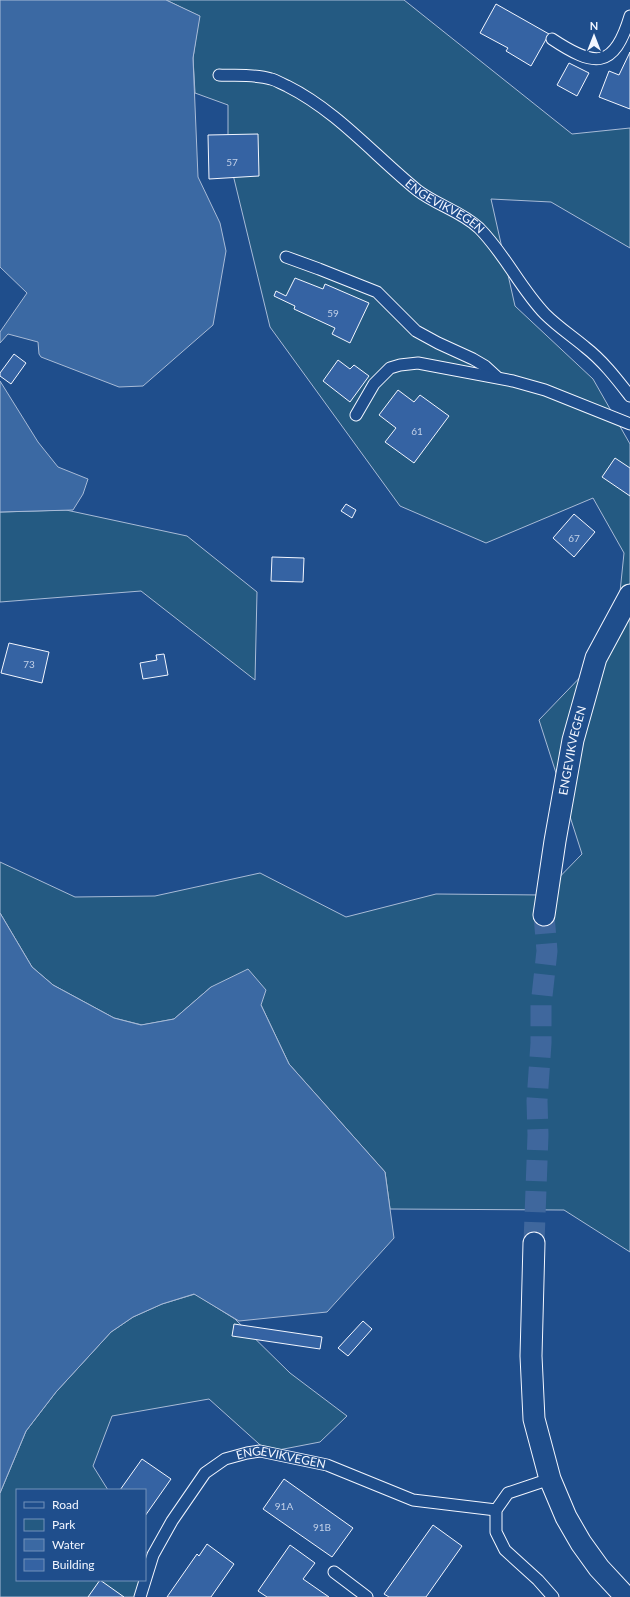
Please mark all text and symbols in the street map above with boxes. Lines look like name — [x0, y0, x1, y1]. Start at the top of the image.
north arrow — [574, 16, 614, 56]
text: N — [590, 19, 598, 32]
house number: 57 — [226, 156, 238, 168]
street label: ENGEVIKVEGEN — [402, 175, 488, 236]
house number: 59 — [327, 307, 339, 319]
house number: 61 — [411, 425, 423, 437]
house number: 67 — [568, 532, 580, 544]
house number: 73 — [23, 658, 35, 670]
street label: ENGEVIKVEGEN — [555, 704, 589, 796]
street label: ENGEVIKVEGEN — [234, 1443, 327, 1472]
legend — [16, 1489, 146, 1581]
text: Road — [52, 1497, 79, 1512]
house number: 91A — [275, 1500, 293, 1512]
text: Park — [52, 1517, 76, 1532]
house number: 91B — [313, 1521, 331, 1533]
text: Water — [52, 1537, 85, 1552]
text: Building — [52, 1557, 95, 1572]

